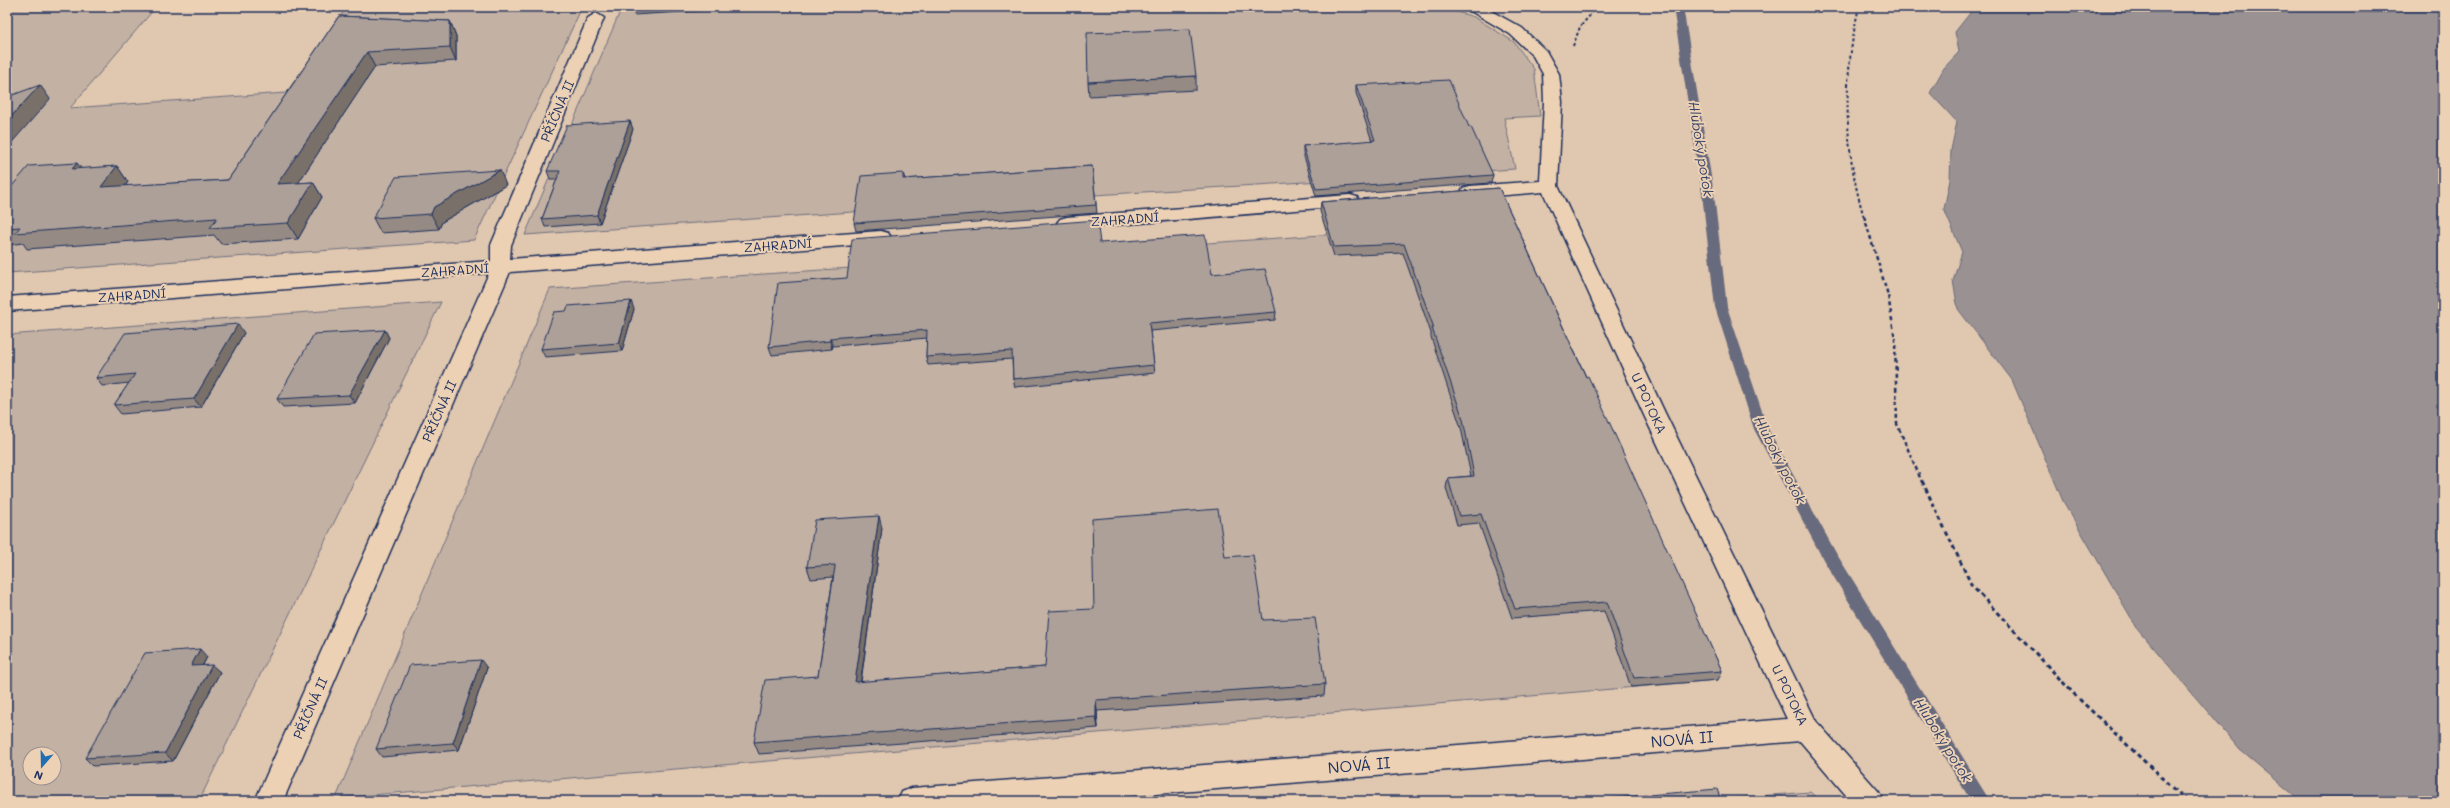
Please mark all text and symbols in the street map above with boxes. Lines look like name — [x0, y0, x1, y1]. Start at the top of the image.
street label: PŘÍČNÁ II — [536, 77, 577, 144]
water label: Hluboký potok — [1685, 100, 1719, 199]
street label: ZAHRADNÍ — [1090, 208, 1160, 229]
street label: ZAHRADNÍ — [743, 234, 813, 255]
street label: ZAHRADNÍ — [420, 259, 490, 280]
street label: ZAHRADNÍ — [97, 284, 167, 305]
street label: U POTOKA — [1628, 370, 1671, 436]
street label: PŘÍČNÁ II — [417, 377, 460, 444]
water label: Hluboký potok — [1750, 412, 1811, 508]
street label: U POTOKA — [1768, 662, 1812, 728]
street label: PŘÍČNÁ II — [288, 674, 331, 741]
water label: Hluboký potok — [1910, 694, 1977, 786]
street label: NOVÁ II — [1650, 725, 1714, 752]
north arrow — [22, 746, 62, 786]
street label: NOVÁ II — [1327, 751, 1391, 778]
text: N — [32, 767, 45, 784]

